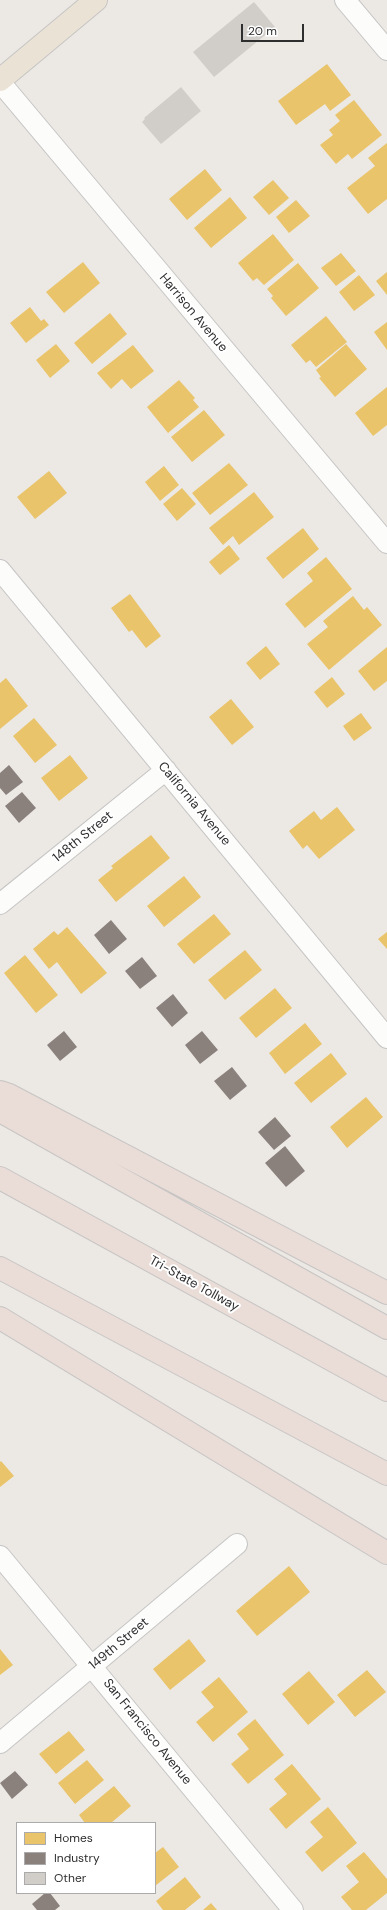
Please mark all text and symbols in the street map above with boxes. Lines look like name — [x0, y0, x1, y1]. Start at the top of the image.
scale bar — [243, 16, 306, 42]
text: 20 m — [248, 23, 277, 39]
street label: Harrison Avenue — [156, 270, 230, 356]
street label: California Avenue — [154, 759, 234, 849]
street label: 148th Street — [50, 808, 116, 866]
street label: Tri-State Tollway — [146, 1253, 242, 1315]
street label: 149th Street — [86, 1615, 152, 1673]
street label: San Francisco Avenue — [100, 1676, 194, 1788]
legend — [16, 1822, 156, 1894]
text: Homes — [54, 1830, 93, 1846]
text: Industry — [54, 1850, 100, 1866]
text: Other — [54, 1870, 86, 1886]

